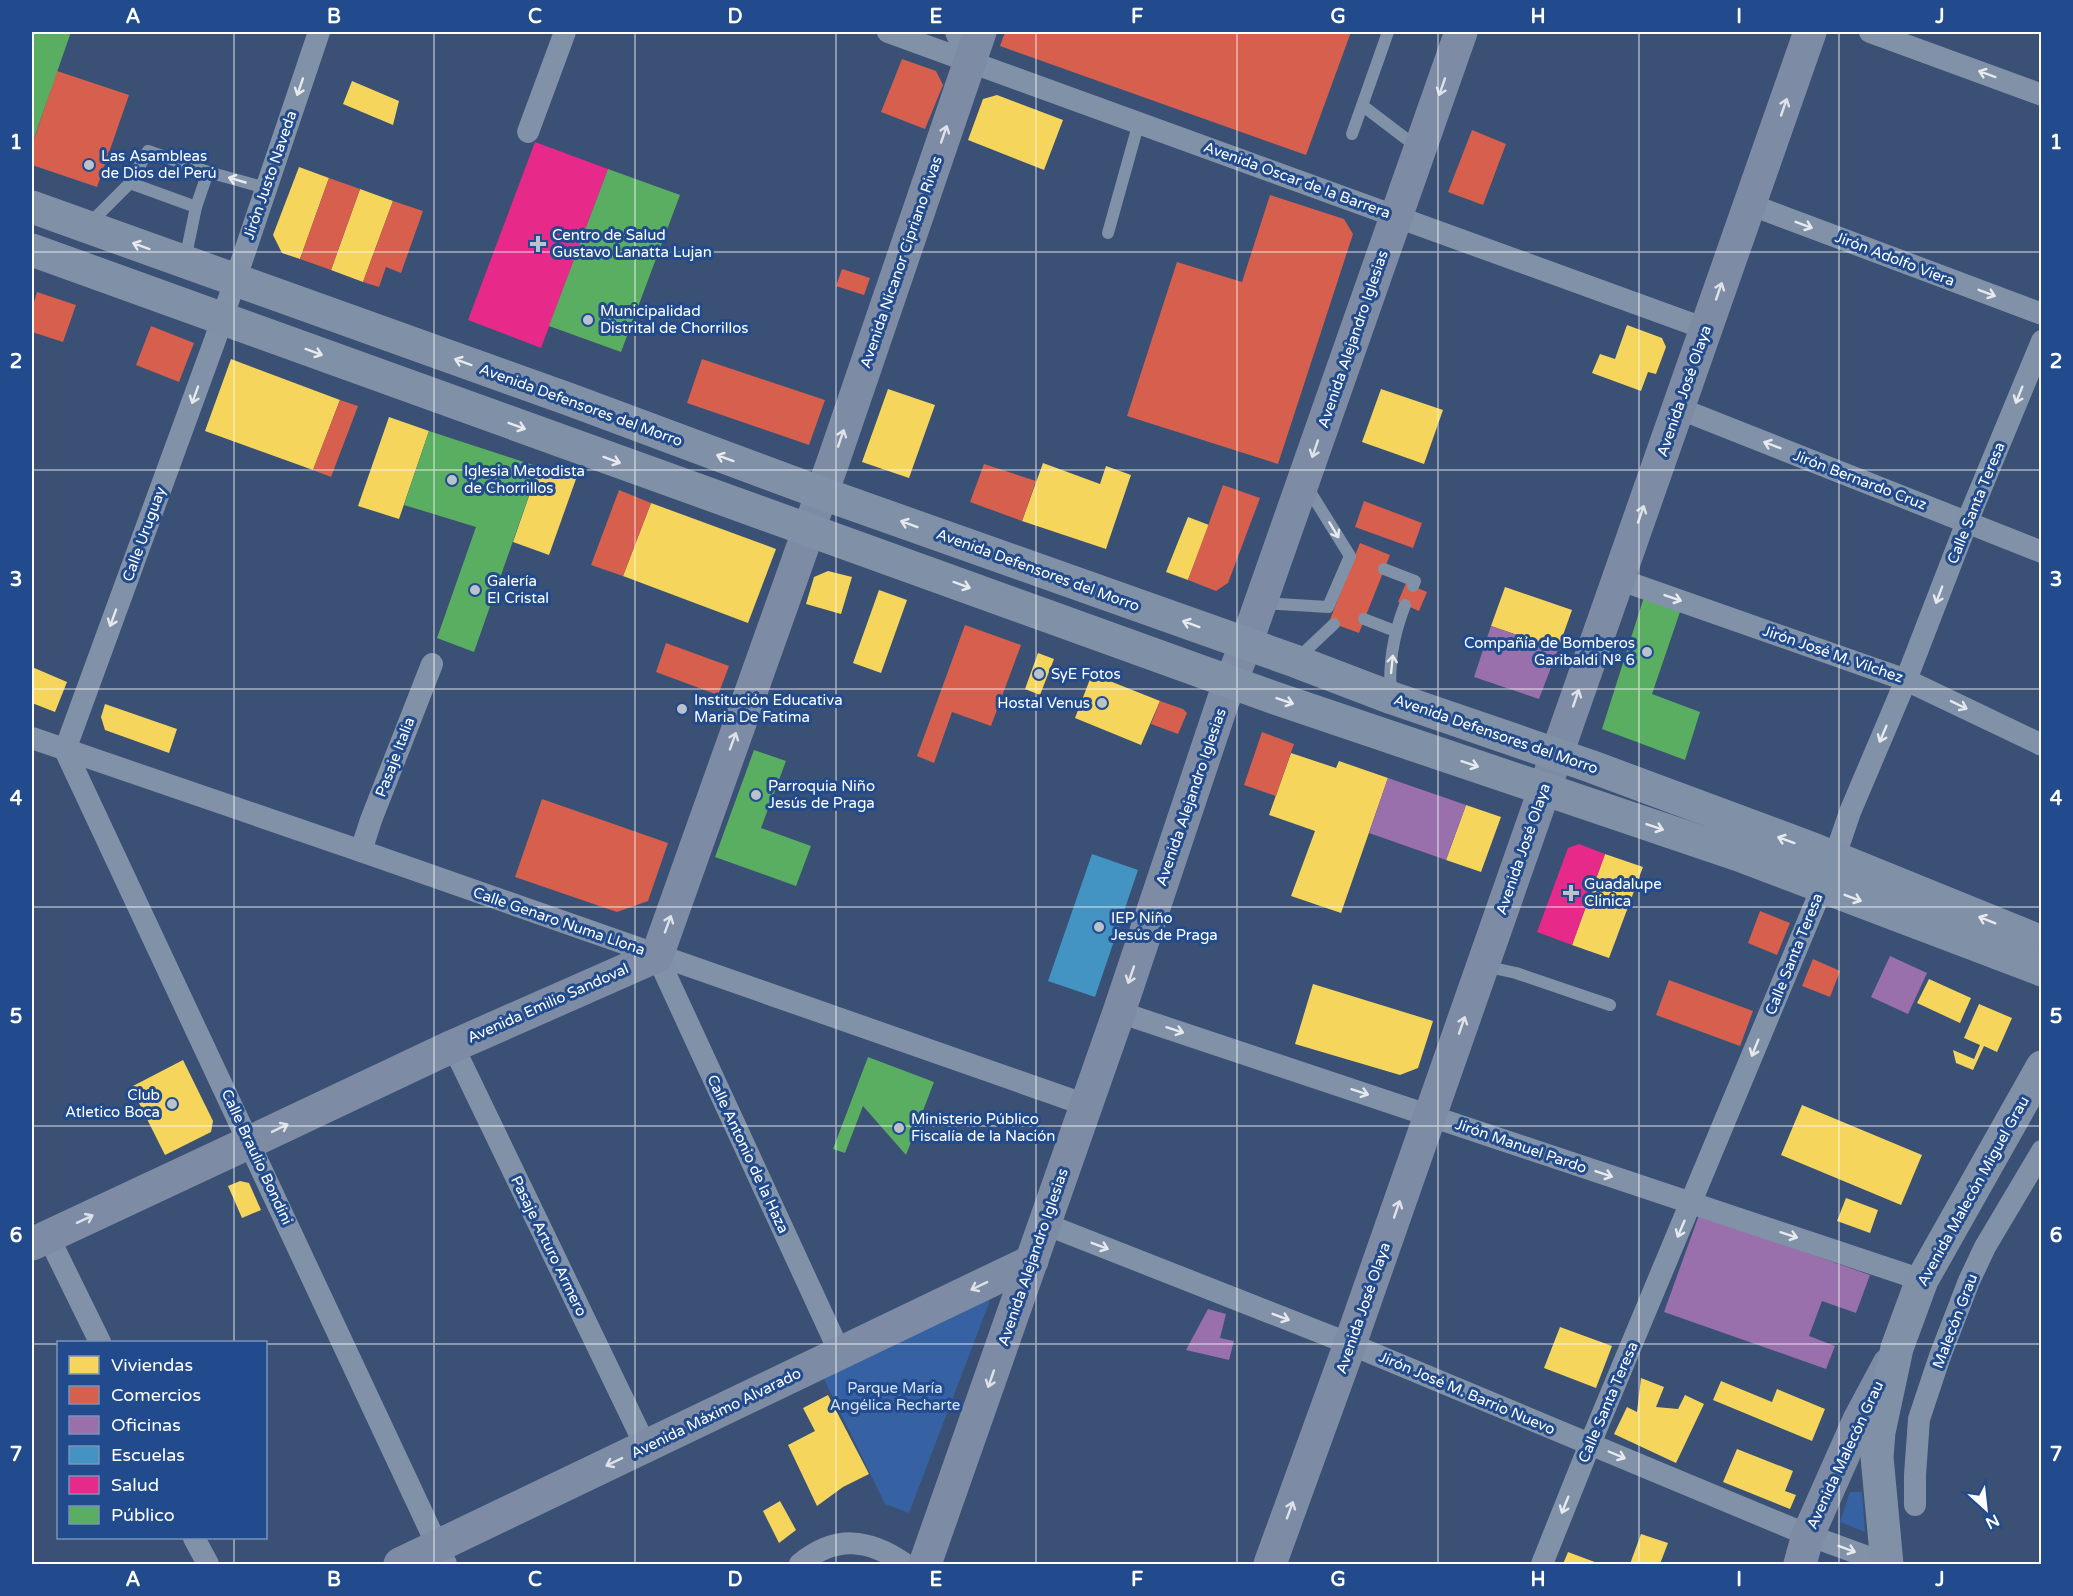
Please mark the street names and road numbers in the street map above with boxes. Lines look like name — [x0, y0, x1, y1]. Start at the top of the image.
street label: Jirón Justo Naveda — [240, 108, 300, 242]
street label: Avenida Oscar de la Barrera — [1201, 138, 1393, 222]
street label: Avenida Nicanor Cipriano Rivas — [856, 154, 946, 370]
street label: Jirón Adolfo Viera — [1833, 228, 1957, 290]
street label: Avenida Alejandro Iglesias — [1314, 248, 1392, 430]
street label: Avenida José Olaya — [1653, 323, 1715, 459]
street label: Avenida Defensores del Morro — [477, 360, 685, 450]
street label: Calle Santa Teresa — [1943, 439, 2009, 567]
street label: Jirón Bernardo Cruz — [1791, 446, 1929, 514]
street label: Calle Uruguay — [119, 484, 169, 584]
street label: Avenida Defensores del Morro — [934, 525, 1142, 615]
street label: Jirón José M. Vilchez — [1760, 622, 1906, 686]
street label: Avenida Defensores del Morro — [1391, 691, 1601, 777]
street label: Avenida Alejandro Iglesias — [1152, 706, 1230, 888]
street label: Pasaje Italia — [372, 715, 418, 799]
street label: Avenida José Olaya — [1492, 781, 1554, 917]
street label: Calle Genaro Numa Llona — [471, 883, 647, 959]
street label: Calle Santa Teresa — [1761, 890, 1827, 1018]
street label: Avenida Emilio Sandoval — [465, 959, 631, 1047]
street label: Calle Antonio de la Haza — [703, 1072, 793, 1236]
street label: Calle Braulio Bondini — [218, 1086, 296, 1228]
street label: Avenida Malecón Miguel Grau — [1913, 1093, 2033, 1289]
street label: Jirón Manuel Pardo — [1453, 1115, 1589, 1177]
street label: Avenida Alejandro Iglesias — [994, 1166, 1072, 1348]
street label: Pasaje Arturo Armero — [507, 1173, 591, 1319]
street label: Avenida José Olaya — [1332, 1240, 1394, 1376]
street label: Malecón Grau — [1929, 1271, 1981, 1371]
street label: Calle Santa Teresa — [1574, 1339, 1642, 1465]
street label: Jirón José M. Barrio Nuevo — [1376, 1348, 1558, 1438]
street label: Avenida Máximo Alvarado — [628, 1364, 804, 1462]
street label: Avenida Malecón Grau — [1803, 1378, 1887, 1532]

